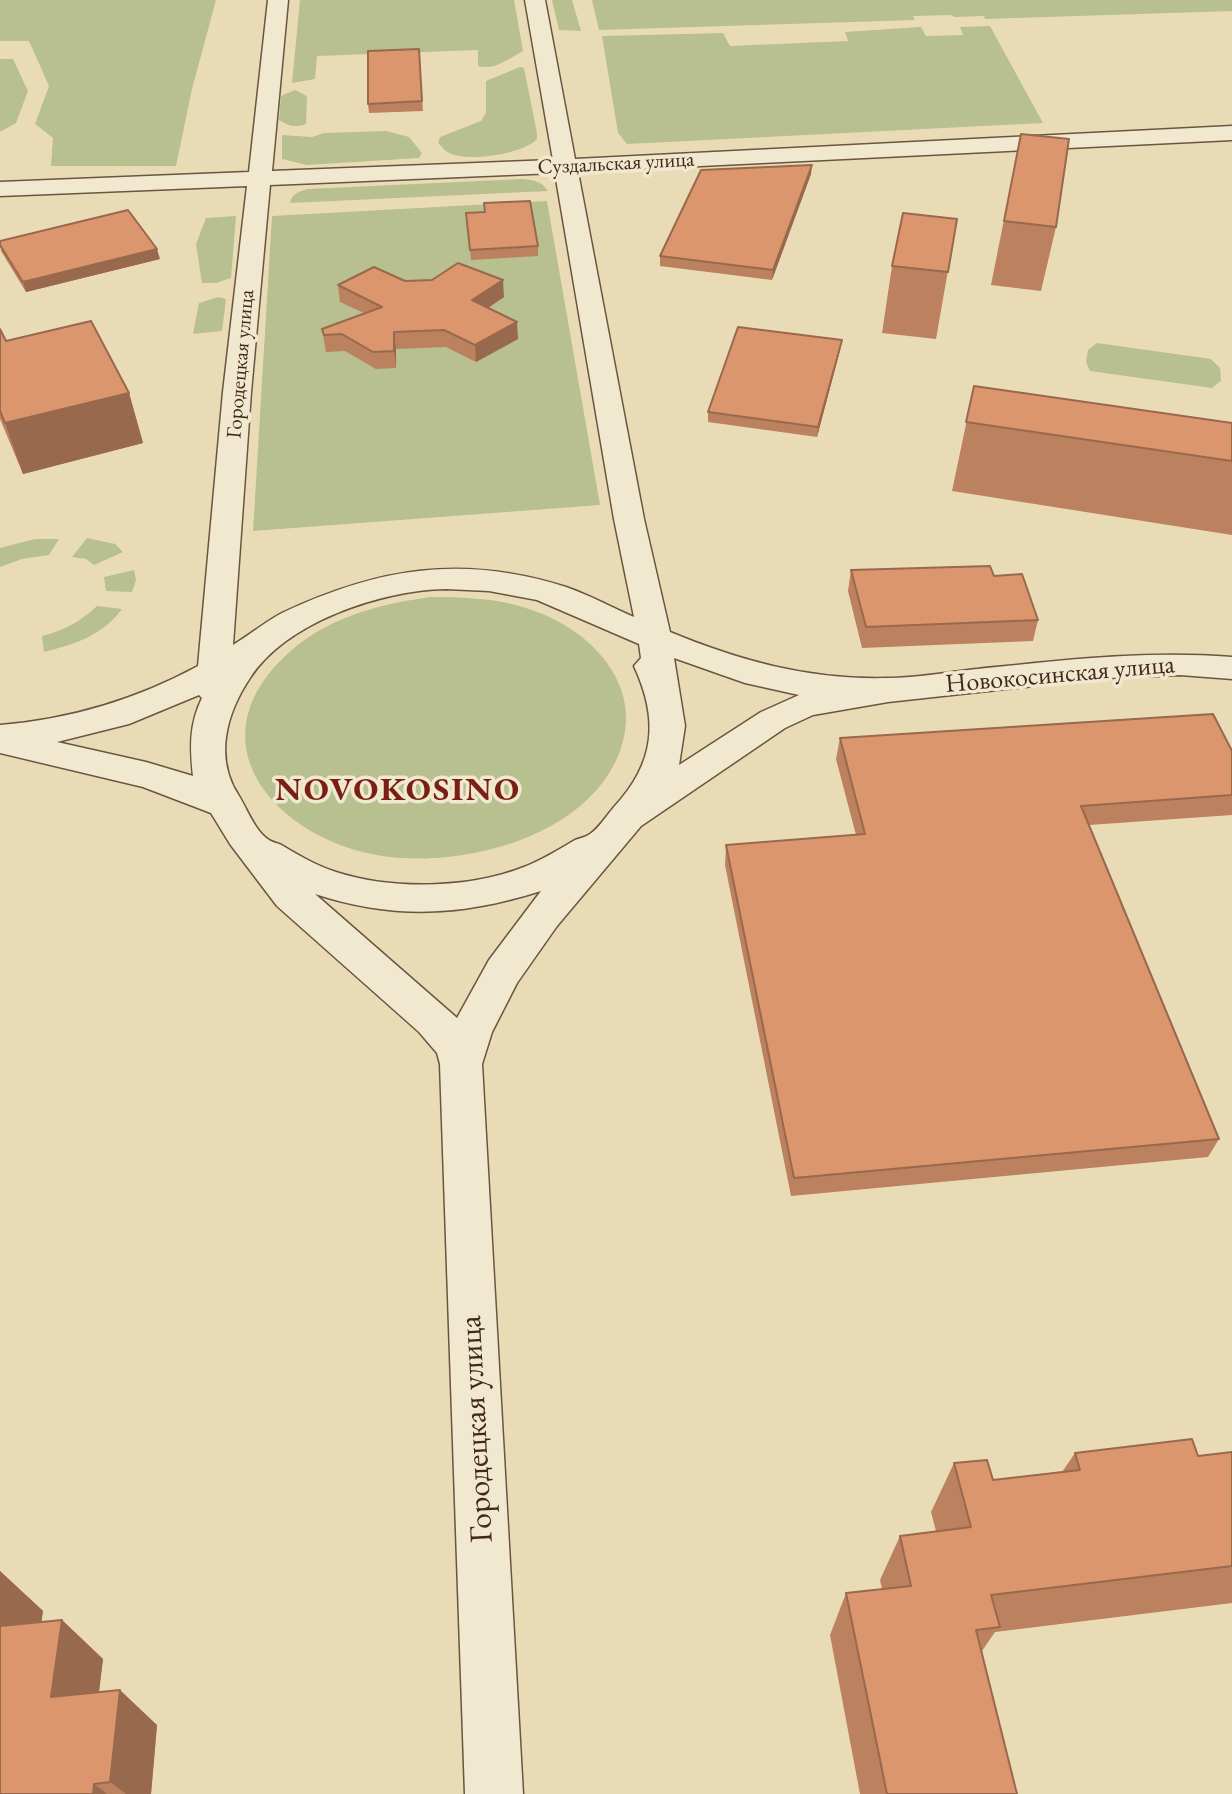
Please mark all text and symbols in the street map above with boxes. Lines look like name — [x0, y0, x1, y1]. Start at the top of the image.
street label: Суздальская улица — [537, 147, 695, 181]
street label: Городецкая улица — [222, 288, 260, 440]
street label: Новокосинская улица — [944, 649, 1176, 701]
district label: NOVOKOSINO — [276, 771, 520, 811]
street label: Городецкая улица — [452, 1314, 502, 1544]

